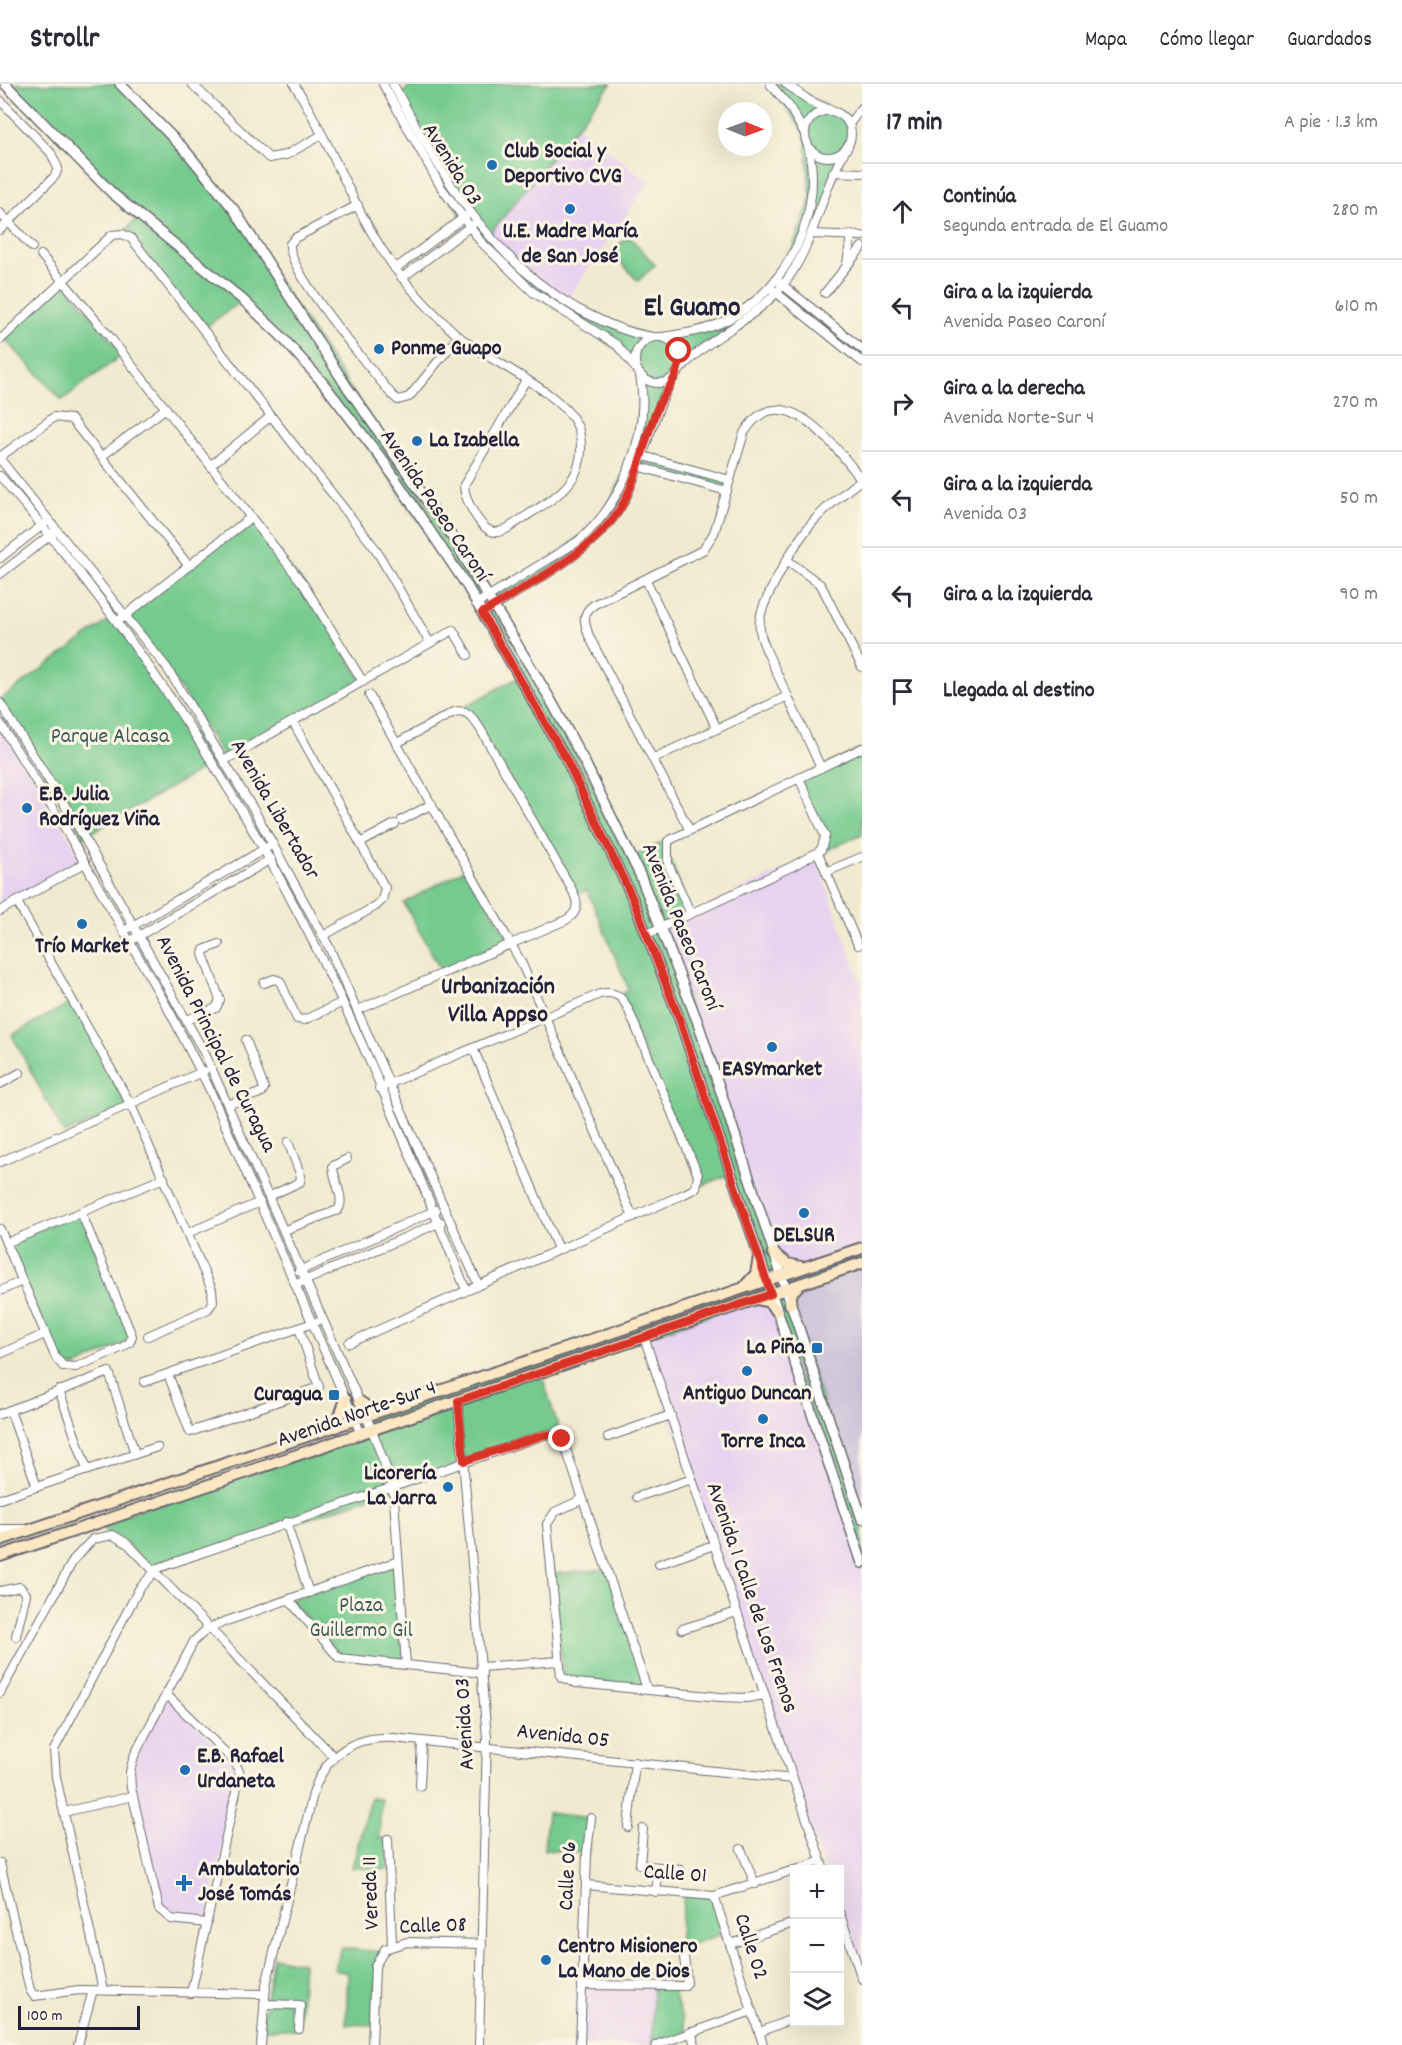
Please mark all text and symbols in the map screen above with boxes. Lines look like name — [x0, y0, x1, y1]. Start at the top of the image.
text: Strollr — [30, 21, 99, 61]
text: Mapa — [1085, 26, 1127, 56]
text: Cómo llegar — [1160, 26, 1254, 56]
text: Guardados — [1287, 26, 1372, 56]
north arrow — [718, 102, 772, 156]
text: 17 min — [886, 105, 942, 142]
text: A pie · 1.3 km — [1284, 109, 1378, 137]
street label: Avenida 03 — [413, 118, 489, 212]
place label: Club Social y Deportivo CVG — [504, 137, 622, 193]
marker: Club Social y Deportivo CVG — [485, 158, 499, 172]
text: Continúa — [943, 182, 1016, 213]
icon: ahead — [886, 195, 919, 228]
text: 280 m — [1332, 197, 1378, 225]
marker: U.E. Madre María de San José — [563, 202, 577, 216]
text: Segunda entrada de El Guamo — [943, 213, 1168, 241]
place label: U.E. Madre María de San José — [502, 217, 638, 273]
text: Gira a la izquierda — [943, 278, 1092, 309]
district label: El Guamo — [644, 290, 740, 330]
icon: left — [886, 291, 919, 324]
text: 610 m — [1335, 293, 1378, 321]
text: Avenida Paseo Caroní — [943, 309, 1105, 337]
place label: Ponme Guapo — [391, 334, 502, 365]
route start — [665, 337, 691, 363]
marker: Ponme Guapo — [372, 342, 386, 356]
text: Gira a la derecha — [943, 374, 1085, 405]
icon: right — [886, 387, 919, 420]
text: 270 m — [1332, 389, 1378, 417]
text: Avenida Norte-Sur 4 — [943, 405, 1094, 433]
street label: Avenida Paseo Caroní — [371, 423, 498, 590]
place label: La Izabella — [429, 426, 520, 457]
marker: La Izabella — [410, 434, 424, 448]
text: Gira a la izquierda — [943, 470, 1092, 501]
icon: left — [886, 483, 919, 516]
text: 50 m — [1340, 485, 1378, 513]
text: Avenida 03 — [943, 501, 1027, 529]
icon: left — [886, 579, 919, 612]
text: Gira a la izquierda — [943, 580, 1092, 611]
text: 90 m — [1340, 581, 1378, 609]
icon: arrive — [886, 675, 919, 708]
text: Llegada al destino — [943, 676, 1095, 707]
park label: Parque Alcasa — [51, 722, 170, 753]
street label: Avenida Libertador — [221, 734, 327, 887]
place label: E.B. Julia Rodríguez Viña — [39, 780, 160, 836]
marker: E.B. Julia Rodríguez Viña — [20, 801, 34, 815]
street label: Avenida Paseo Caroní — [632, 839, 728, 1017]
marker: Trío Market — [75, 917, 89, 931]
street label: Avenida Principal de Curagua — [147, 930, 284, 1159]
place label: Trío Market — [35, 932, 130, 963]
district label: Urbanización Villa Appso — [441, 971, 555, 1033]
marker: EASYmarket — [765, 1040, 779, 1054]
place label: EASYmarket — [722, 1055, 823, 1086]
marker: DELSUR — [797, 1206, 811, 1220]
place label: DELSUR — [773, 1221, 835, 1252]
place label: La Piña — [746, 1333, 806, 1364]
marker: La Piña — [810, 1341, 824, 1355]
marker: Antiguo Duncan — [740, 1364, 754, 1378]
street label: Avenida Norte-Sur 4 — [273, 1373, 441, 1457]
place label: Antiguo Duncan — [683, 1379, 811, 1410]
place label: Curagua — [254, 1380, 323, 1411]
marker: Curagua — [327, 1388, 341, 1402]
marker: Torre Inca — [756, 1412, 770, 1426]
route end — [548, 1425, 574, 1451]
place label: Torre Inca — [721, 1427, 806, 1458]
place label: Licorería La Jarra — [364, 1459, 437, 1515]
street label: Avenida 1 Calle de Los Frenos — [697, 1479, 805, 1717]
marker: Licorería La Jarra — [441, 1480, 455, 1494]
park label: Plaza Guillermo Gil — [309, 1591, 413, 1647]
street label: Avenida 03 — [448, 1677, 484, 1771]
street label: Avenida 05 — [515, 1717, 611, 1757]
place label: E.B. Rafael Urdaneta — [197, 1742, 285, 1798]
marker: E.B. Rafael Urdaneta — [178, 1763, 192, 1777]
street label: Calle 06 — [552, 1841, 586, 1911]
place label: Ambulatorio José Tomás — [198, 1855, 300, 1911]
street label: Vereda 11 — [355, 1856, 389, 1930]
street label: Calle 01 — [642, 1857, 708, 1893]
map controls — [790, 1865, 844, 2027]
button: + — [790, 1865, 844, 1919]
marker: Ambulatorio José Tomás — [175, 1874, 193, 1892]
street label: Calle 08 — [399, 1910, 467, 1944]
street label: Calle 02 — [725, 1910, 775, 1984]
button: − — [790, 1919, 844, 1973]
place label: Centro Misionero La Mano de Dios — [558, 1932, 698, 1988]
marker: Centro Misionero La Mano de Dios — [539, 1953, 553, 1967]
button: layers — [790, 1973, 844, 2027]
scale bar — [18, 2003, 140, 2030]
text: 100 m — [27, 2005, 63, 2028]

